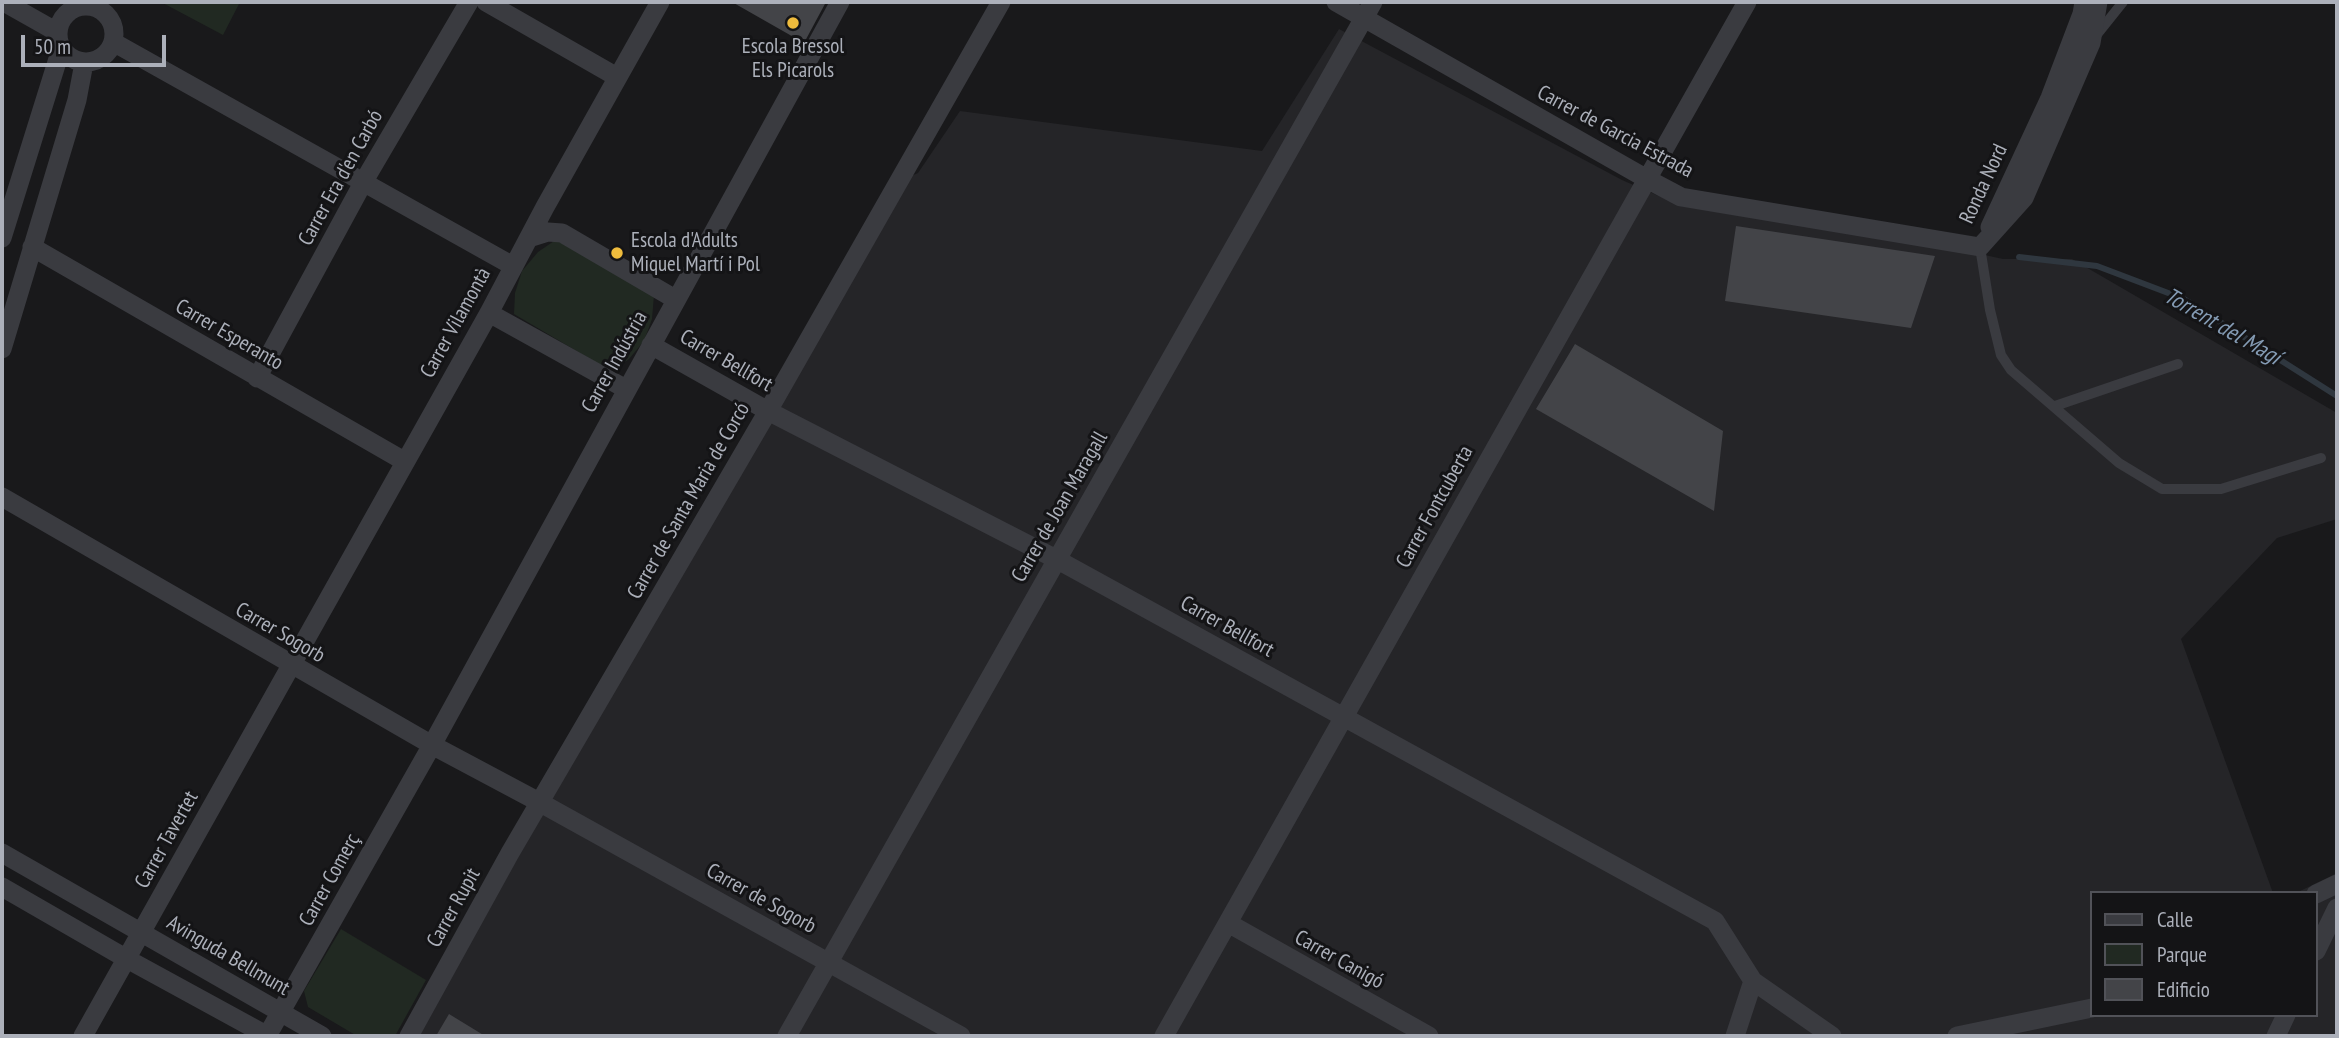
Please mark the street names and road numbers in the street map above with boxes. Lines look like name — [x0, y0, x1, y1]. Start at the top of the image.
street label: Carrer de Garcia Estrada — [1533, 80, 1697, 184]
street label: Carrer Era d'en Carbó — [293, 106, 389, 250]
street label: Ronda Nord — [1955, 140, 2013, 228]
street label: Carrer Vilamontà — [415, 264, 497, 382]
street label: Carrer Esperanto — [171, 294, 287, 376]
street label: Carrer Indústria — [577, 307, 653, 417]
street label: Carrer Bellfort — [675, 324, 777, 398]
street label: Carrer de Santa Maria de Corcó — [622, 398, 756, 604]
street label: Carrer de Joan Maragall — [1007, 427, 1113, 587]
street label: Carrer Fontcuberta — [1391, 442, 1479, 572]
street label: Carrer Bellfort — [1176, 591, 1278, 663]
street label: Carrer Sogorb — [231, 597, 329, 669]
street label: Carrer Tavertet — [130, 787, 204, 893]
street label: Carrer Comerç — [294, 829, 366, 931]
street label: Carrer de Sogorb — [702, 859, 820, 939]
street label: Carrer Rupit — [422, 864, 486, 952]
street label: Avinguda Bellmunt — [162, 911, 294, 1001]
street label: Carrer Canigó — [1290, 925, 1388, 995]

